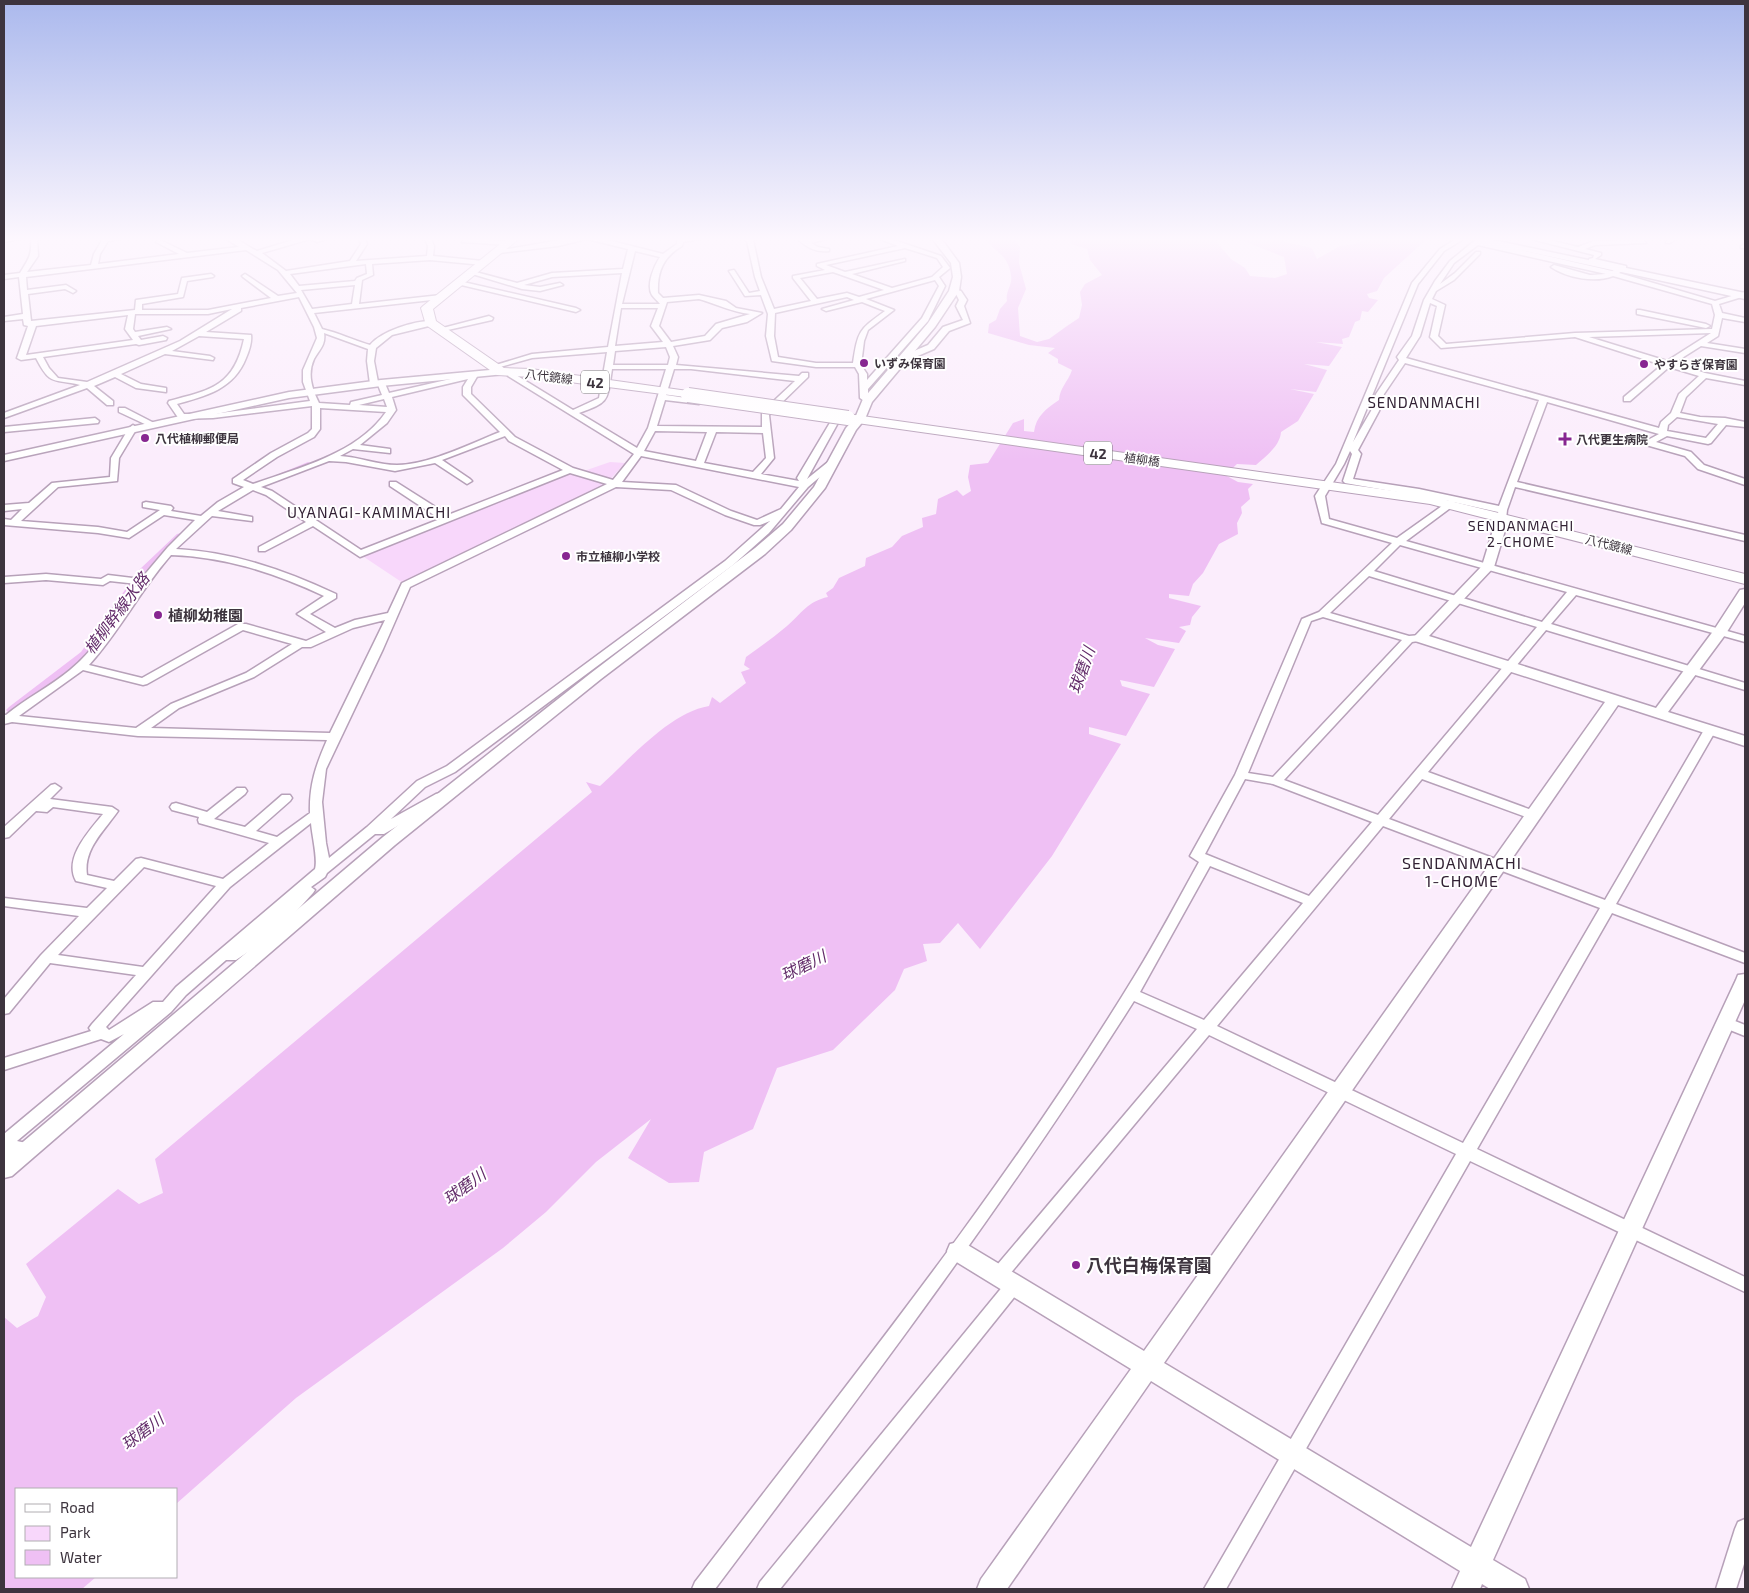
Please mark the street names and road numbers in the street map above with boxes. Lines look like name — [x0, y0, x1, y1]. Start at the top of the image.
street label: 八代鏡線 — [524, 366, 574, 386]
road number: 42 — [581, 371, 609, 394]
road number: 42 — [1084, 442, 1112, 464]
street label: 植柳橋 — [1123, 450, 1161, 468]
street label: 八代鏡線 — [1584, 531, 1634, 557]

